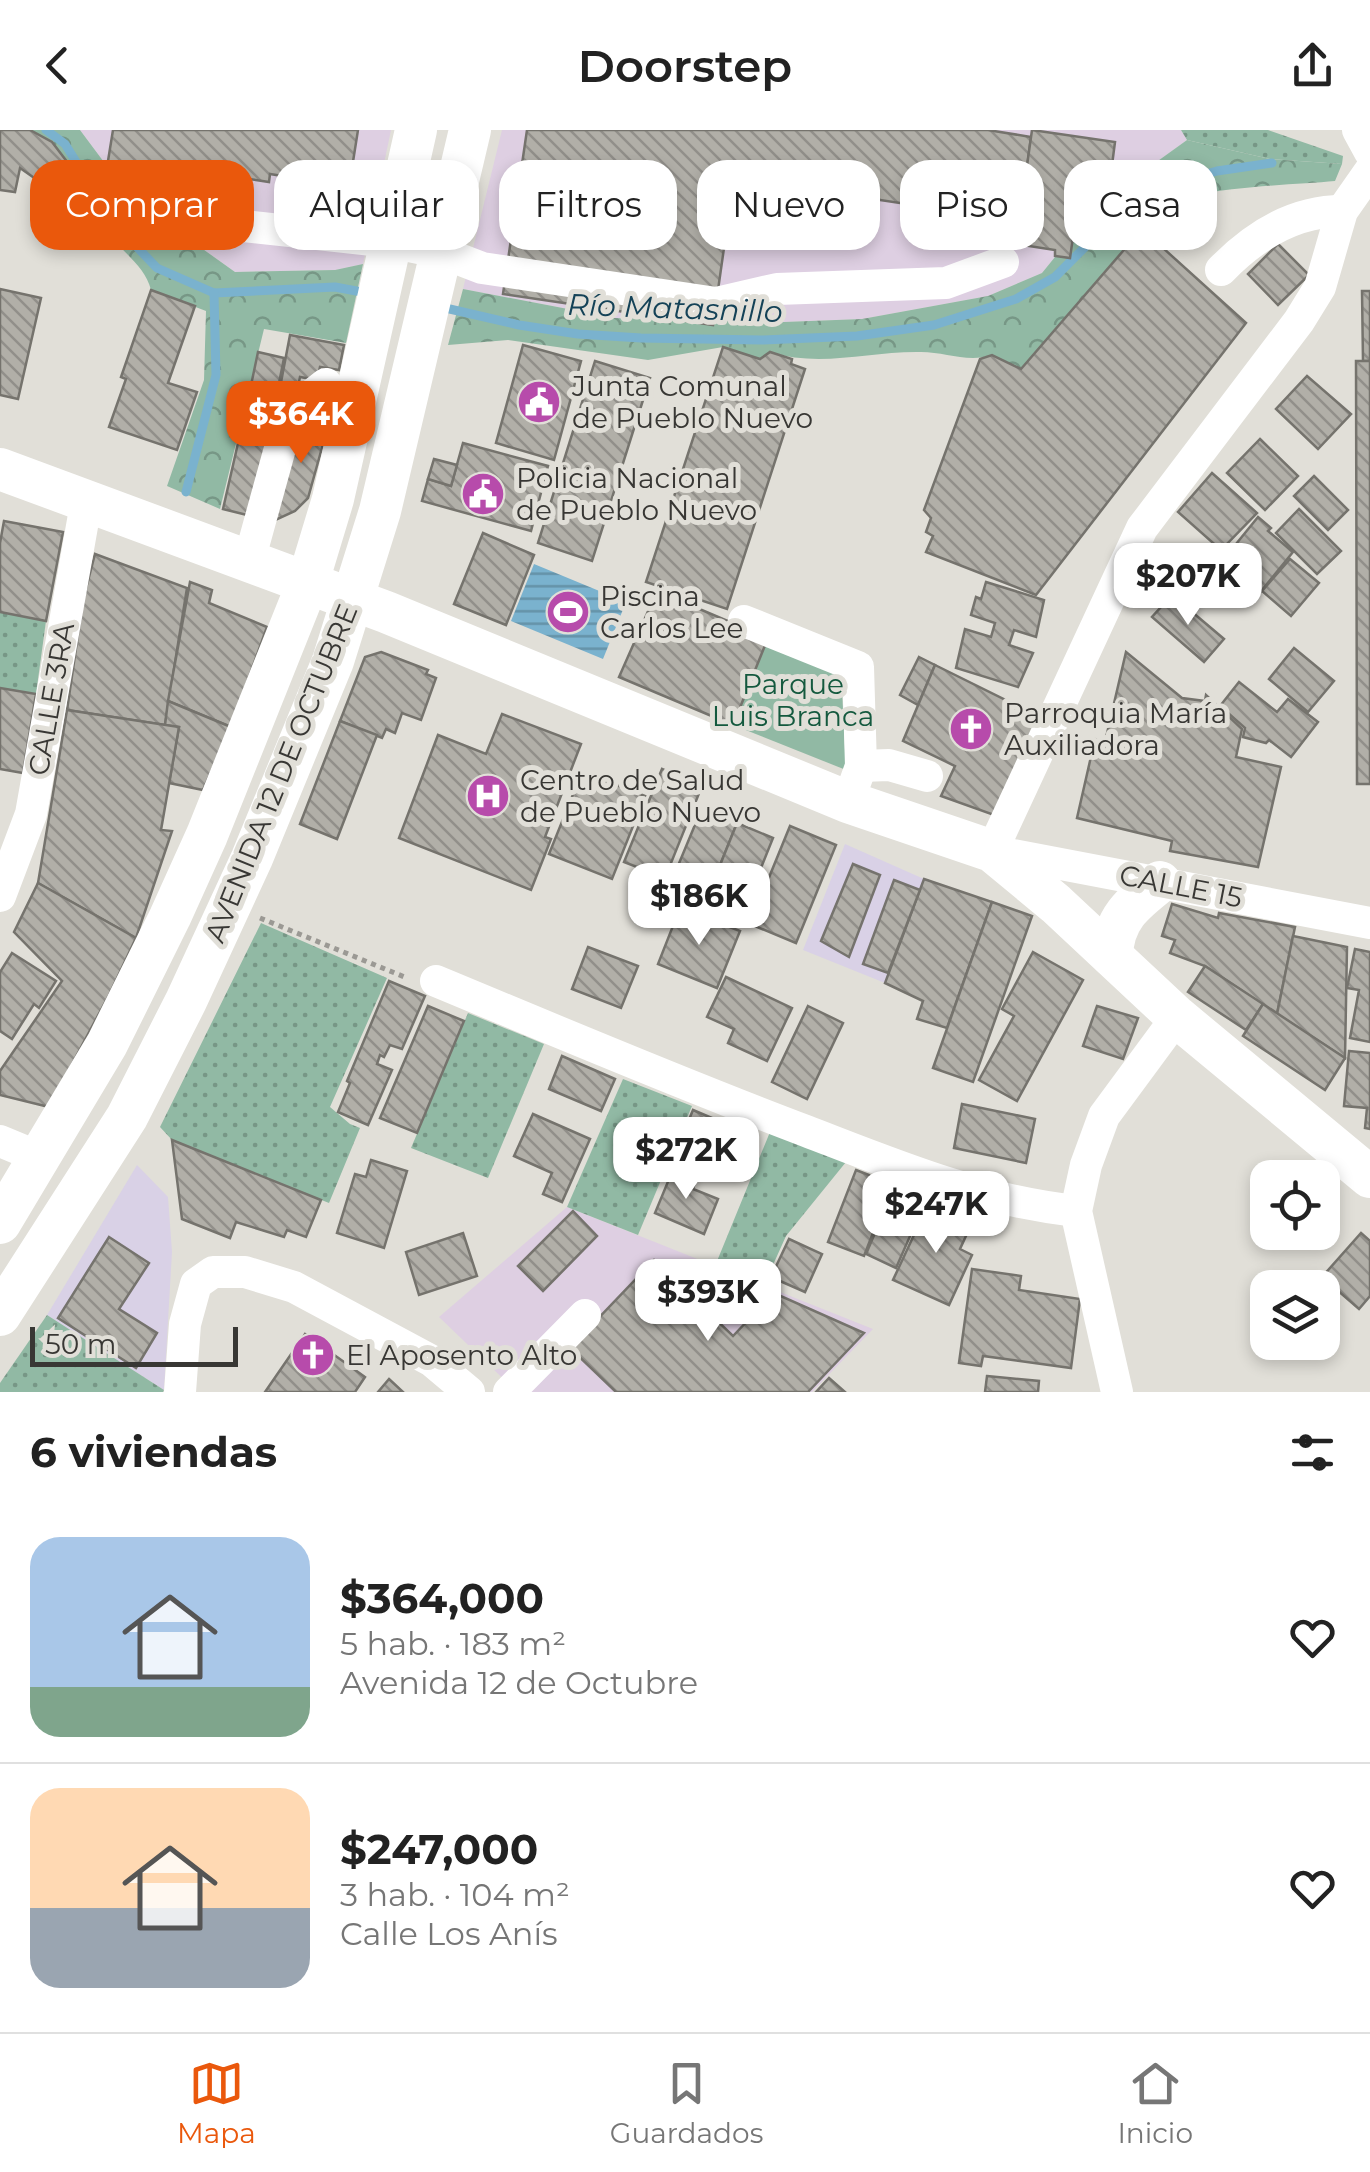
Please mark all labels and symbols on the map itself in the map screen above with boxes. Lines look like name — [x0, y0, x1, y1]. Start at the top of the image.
water label: Río Matasnillo — [567, 286, 783, 330]
place label: Junta Comunal de Pueblo Nuevo — [571, 369, 813, 435]
public building icon: Junta Comunal de Pueblo Nuevo — [516, 379, 562, 425]
pin: $364K — [231, 381, 371, 466]
place label: Policia Nacional de Pueblo Nuevo — [516, 461, 757, 527]
public building icon: Policia Nacional de Pueblo Nuevo — [460, 471, 506, 517]
pin: $207K — [1118, 543, 1258, 628]
place label: Piscina Carlos Lee — [600, 579, 743, 645]
sports icon: Piscina Carlos Lee — [545, 589, 591, 635]
street label: AVENIDA 12 DE OCTUBRE — [197, 599, 365, 947]
street label: CALLE 3RA — [21, 619, 81, 778]
park label: Parque Luis Branca — [712, 667, 874, 733]
place label: Parroquia María Auxiliadora — [1004, 696, 1227, 762]
church icon: Parroquia María Auxiliadora — [948, 706, 994, 752]
place label: Centro de Salud de Pueblo Nuevo — [520, 763, 761, 829]
hospital icon: Centro de Salud de Pueblo Nuevo — [465, 773, 511, 819]
street label: CALLE 15 — [1117, 857, 1245, 915]
pin: $186K — [629, 863, 769, 948]
pin: $272K — [616, 1117, 756, 1202]
pin: $247K — [866, 1171, 1006, 1256]
pin: $393K — [638, 1259, 778, 1344]
scale bar — [30, 1322, 238, 1366]
church icon: El Aposento Alto — [290, 1332, 336, 1378]
place label: El Aposento Alto — [346, 1338, 577, 1372]

